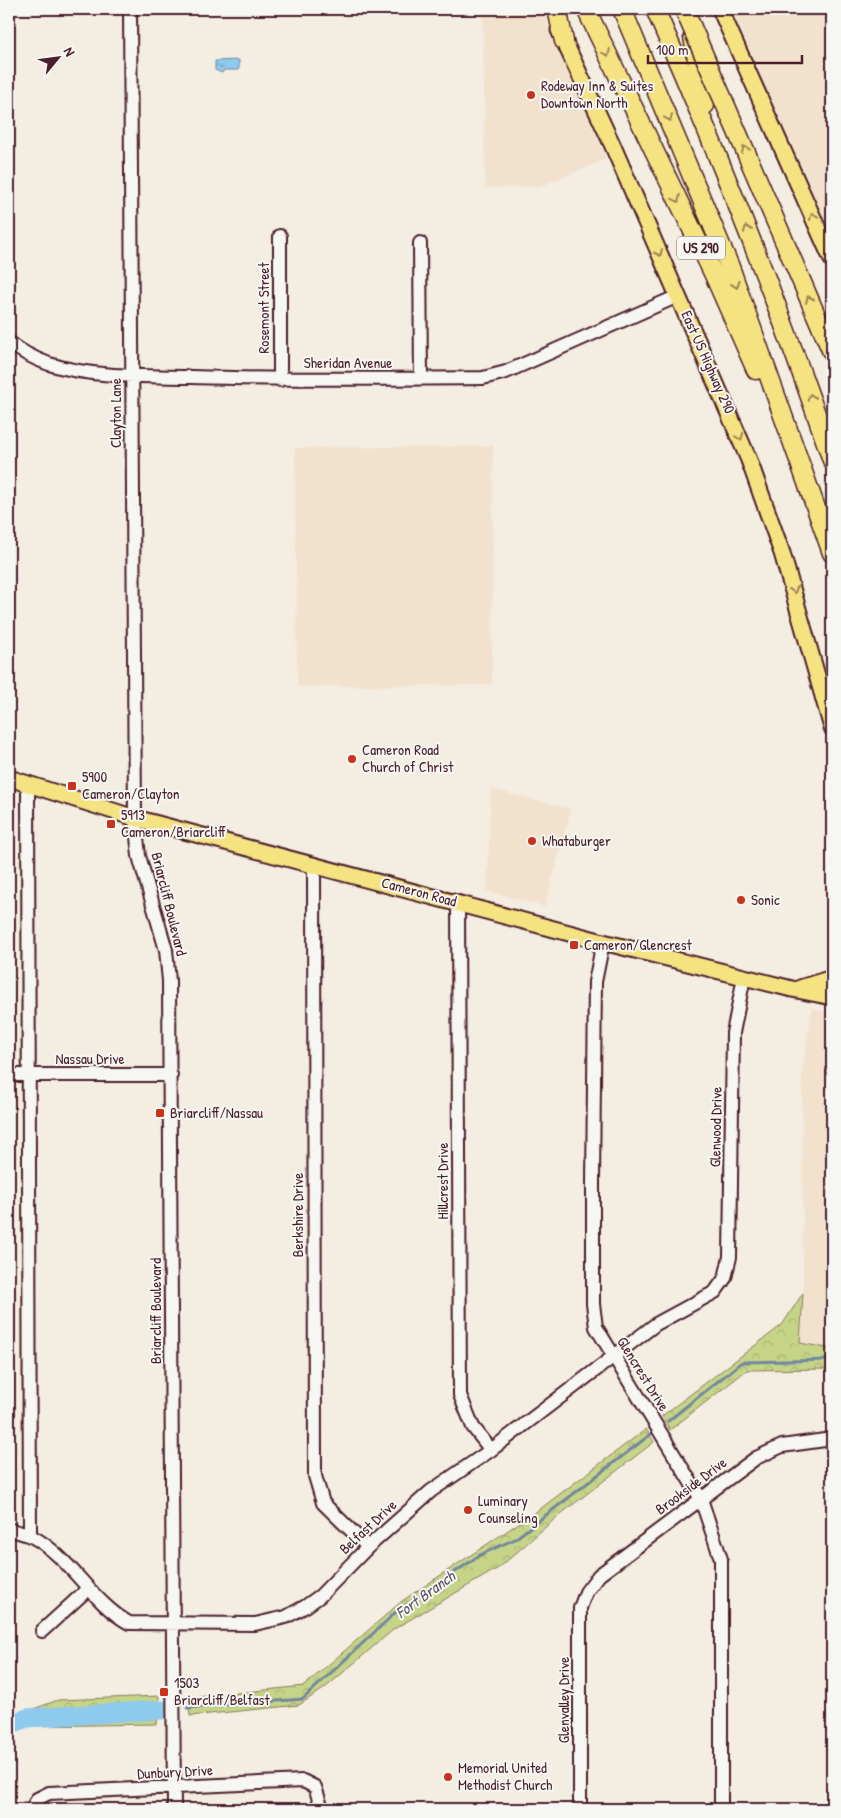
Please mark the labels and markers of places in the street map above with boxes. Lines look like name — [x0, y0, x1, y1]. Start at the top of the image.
place label: Rodeway Inn & Suites Downtown North — [541, 75, 654, 113]
marker: Rodeway Inn & Suites Downtown North — [525, 89, 537, 101]
place label: Cameron Road Church of Christ — [362, 739, 454, 777]
marker: Cameron Road Church of Christ — [346, 753, 358, 765]
place label: 5900 Cameron/Clayton — [82, 766, 180, 804]
marker: 5900 Cameron/Clayton — [66, 780, 78, 792]
place label: 5913 Cameron/Briarcliff — [121, 804, 226, 842]
marker: 5913 Cameron/Briarcliff — [105, 818, 117, 830]
place label: Whataburger — [542, 830, 611, 851]
marker: Whataburger — [526, 835, 538, 847]
place label: Sonic — [751, 889, 780, 910]
marker: Sonic — [735, 894, 747, 906]
place label: Cameron/Glencrest — [584, 934, 692, 955]
marker: Cameron/Glencrest — [568, 939, 580, 951]
place label: Briarcliff/Nassau — [170, 1102, 263, 1123]
marker: Briarcliff/Nassau — [154, 1107, 166, 1119]
place label: Luminary Counseling — [478, 1490, 538, 1528]
marker: Luminary Counseling — [462, 1504, 474, 1516]
place label: 1503 Briarcliff/Belfast — [174, 1672, 270, 1710]
marker: 1503 Briarcliff/Belfast — [158, 1686, 170, 1698]
place label: Memorial United Methodist Church — [458, 1757, 552, 1795]
marker: Memorial United Methodist Church — [442, 1771, 454, 1783]

